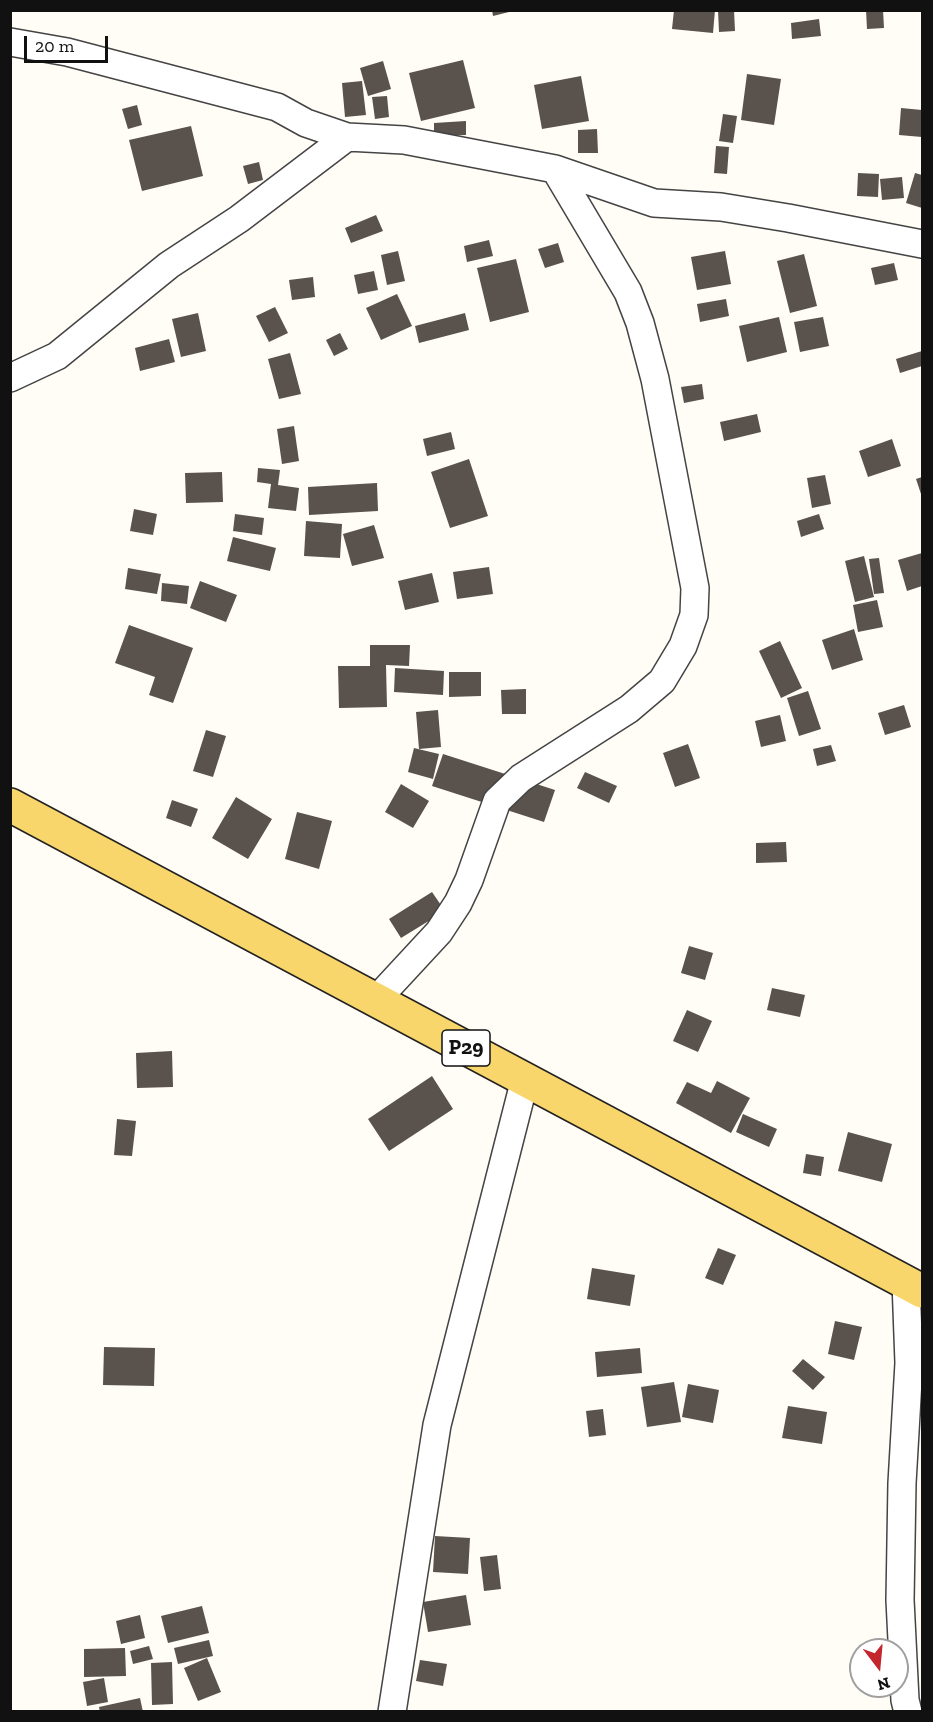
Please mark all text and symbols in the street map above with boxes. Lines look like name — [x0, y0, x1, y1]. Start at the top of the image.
scale bar — [27, 24, 111, 62]
text: 20 m — [35, 35, 74, 57]
road number: P29 — [442, 1030, 490, 1066]
north arrow — [849, 1638, 909, 1698]
text: N — [875, 1673, 892, 1695]

